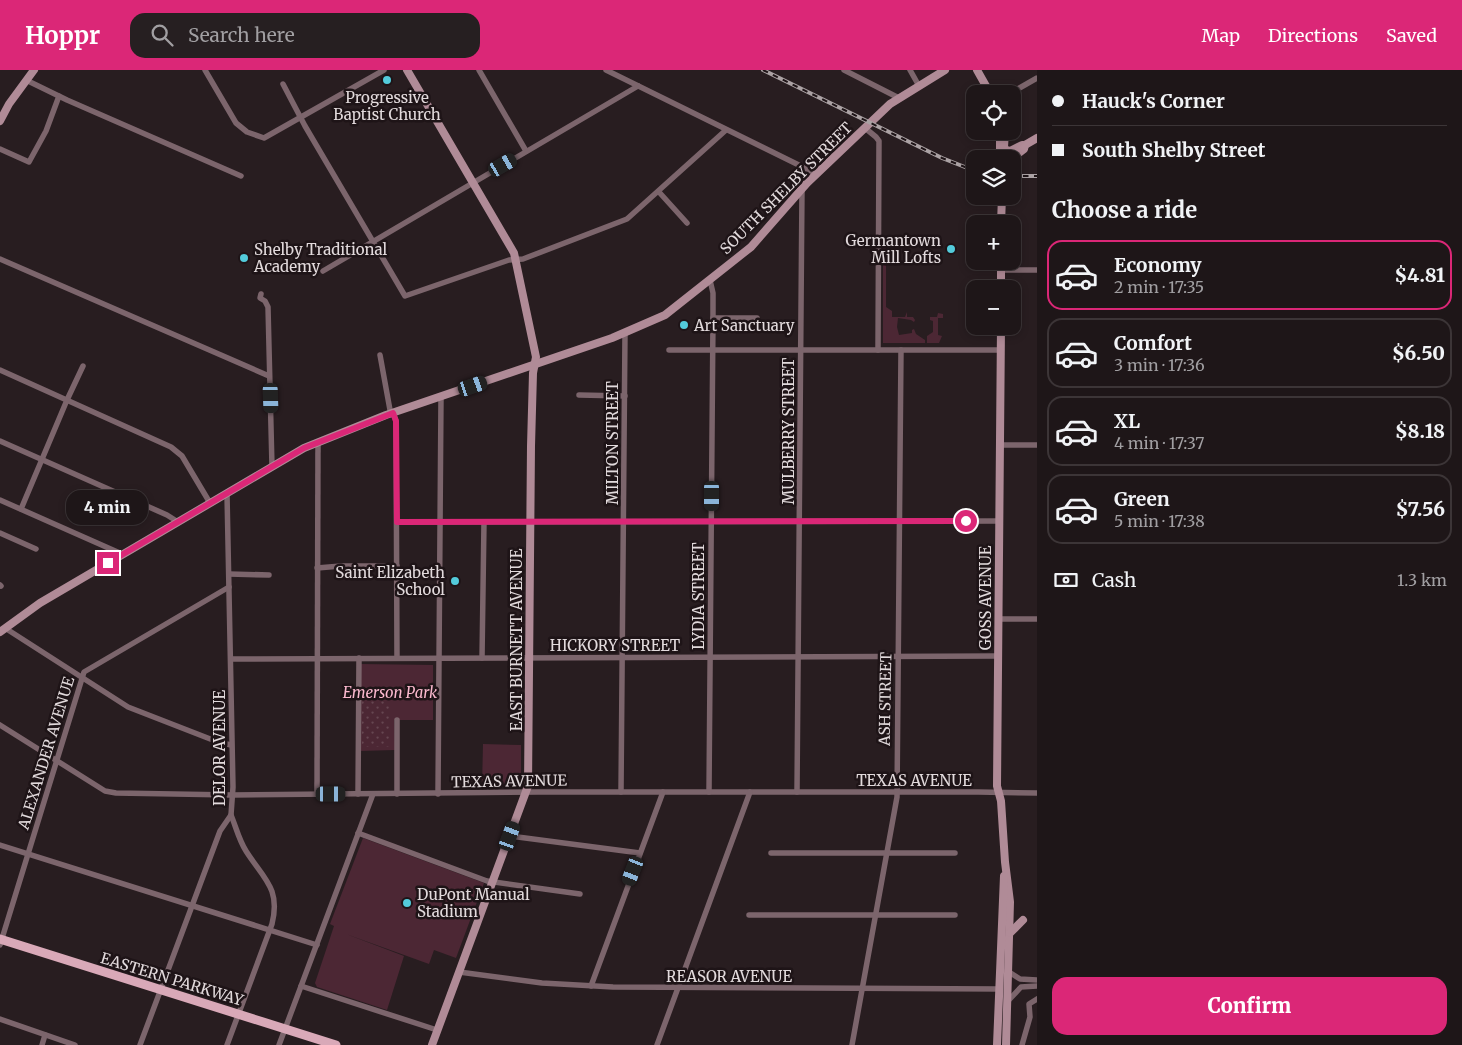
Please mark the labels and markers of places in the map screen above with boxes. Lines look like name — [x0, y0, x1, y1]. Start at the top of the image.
marker: Progressive Baptist Church — [381, 74, 393, 86]
place label: Progressive Baptist Church — [333, 88, 441, 124]
place label: Germantown Mill Lofts — [845, 231, 941, 267]
place label: Shelby Traditional Academy — [253, 240, 388, 276]
marker: Germantown Mill Lofts — [945, 243, 957, 255]
marker: Shelby Traditional Academy — [238, 252, 250, 264]
place label: Art Sanctuary — [693, 316, 795, 335]
marker: Art Sanctuary — [678, 319, 690, 331]
place label: Saint Elizabeth School — [335, 563, 445, 599]
marker: Saint Elizabeth School — [449, 575, 461, 587]
place label: DuPont Manual Stadium — [417, 885, 530, 921]
marker: DuPont Manual Stadium — [401, 897, 413, 909]

